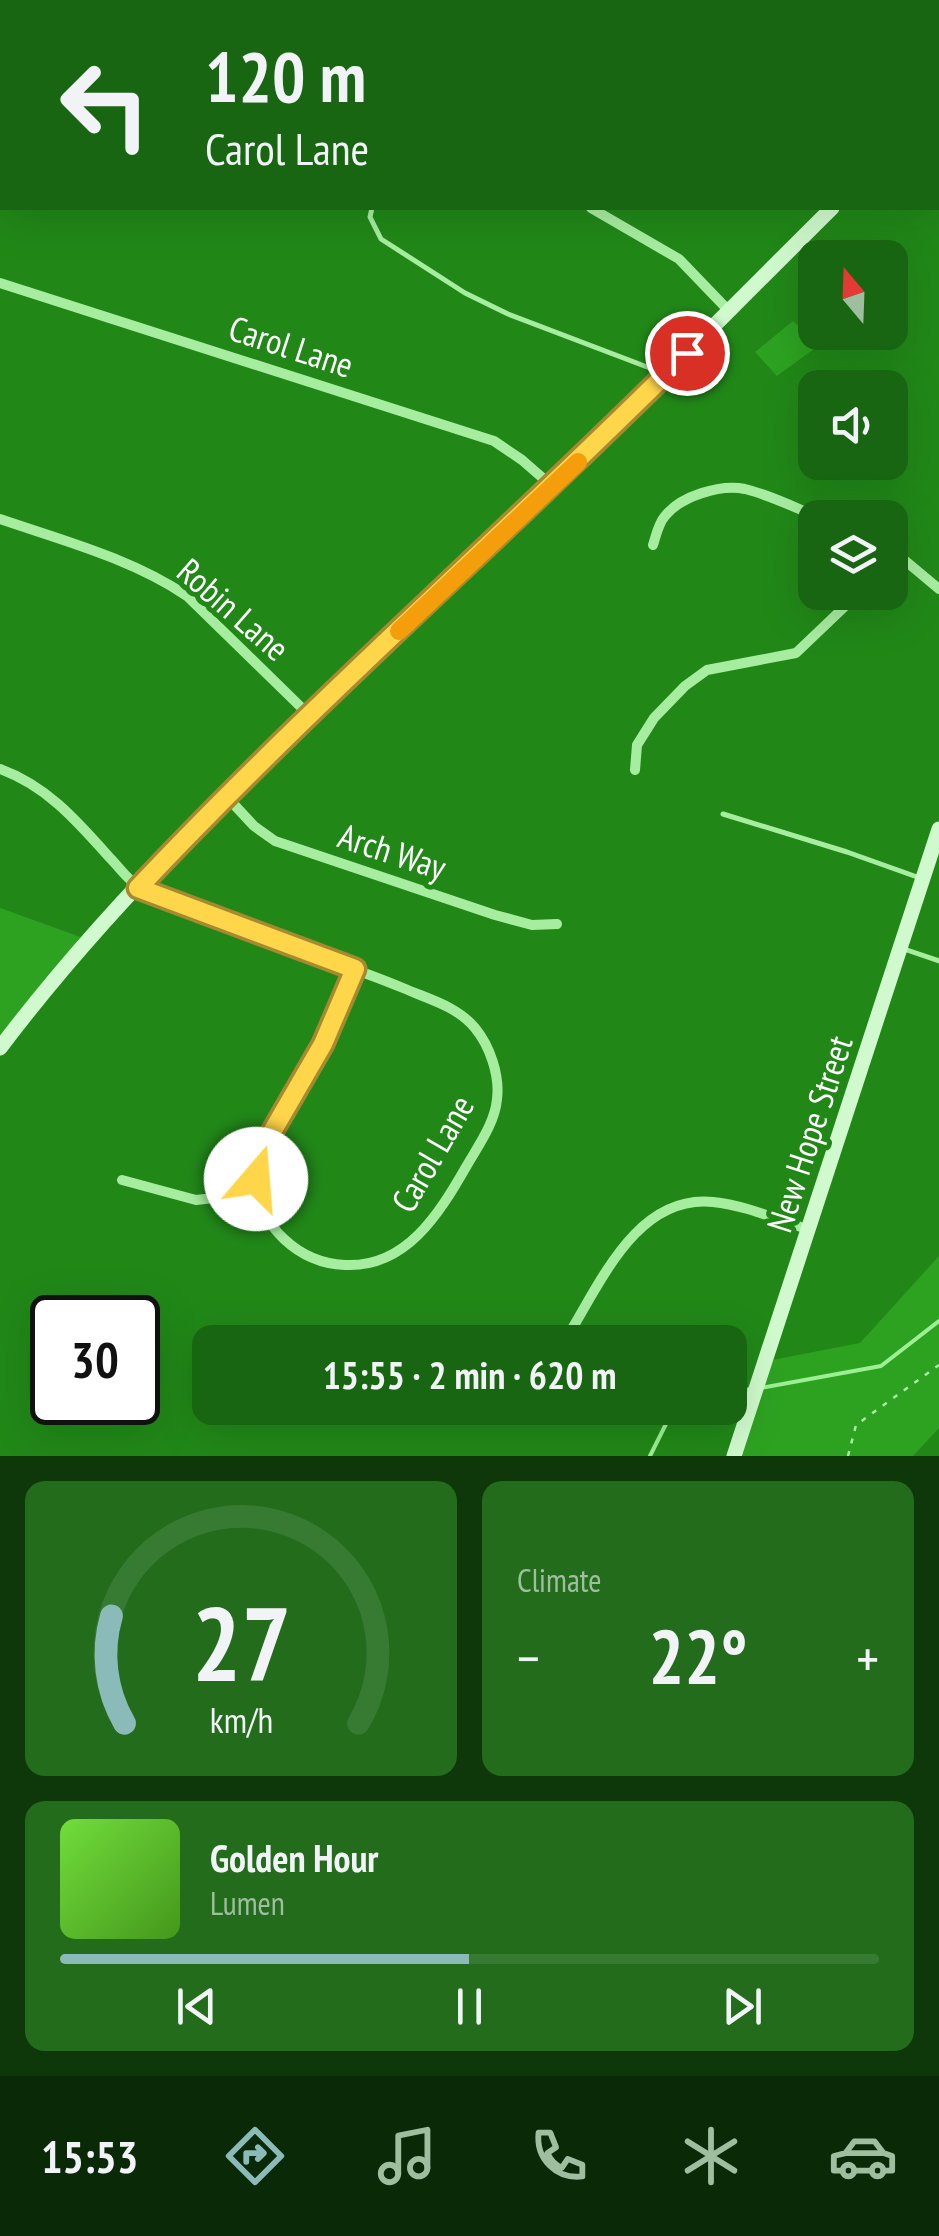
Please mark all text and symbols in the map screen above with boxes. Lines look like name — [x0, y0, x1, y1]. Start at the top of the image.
text: 120 m — [205, 31, 366, 121]
icon: left — [40, 40, 170, 170]
text: Carol Lane — [205, 119, 369, 177]
north arrow — [798, 240, 908, 350]
map controls — [798, 240, 908, 610]
street label: Carol Lane — [223, 304, 359, 388]
pin — [645, 311, 730, 396]
icon: arrive — [660, 326, 715, 381]
button: sound — [798, 370, 908, 480]
button: layers — [798, 500, 908, 610]
street label: Robin Lane — [168, 548, 299, 671]
street label: Arch Way — [333, 812, 453, 890]
street label: New Hope Street — [756, 1029, 863, 1238]
street label: Carol Lane — [380, 1087, 484, 1220]
position arrow — [204, 1127, 308, 1231]
speed limit sign: 30 — [30, 1295, 160, 1425]
text: 15:55 · 2 min · 620 m — [323, 1350, 616, 1399]
text: Climate — [517, 1559, 601, 1601]
text: 27 — [191, 1575, 291, 1710]
text: 22° — [648, 1608, 748, 1705]
text: − — [517, 1622, 540, 1693]
text: + — [856, 1622, 879, 1693]
text: km/h — [209, 1697, 273, 1743]
text: Golden Hour — [210, 1833, 379, 1882]
text: Lumen — [210, 1882, 285, 1924]
icon: previous — [169, 1979, 224, 2034]
icon: pause — [442, 1979, 497, 2034]
icon: next — [715, 1979, 770, 2034]
icon: directions — [220, 2121, 290, 2191]
icon: music — [372, 2121, 442, 2191]
icon: phone — [524, 2121, 594, 2191]
icon: climate — [676, 2121, 746, 2191]
icon: car — [828, 2121, 898, 2191]
text: 15:53 — [41, 2127, 138, 2185]

